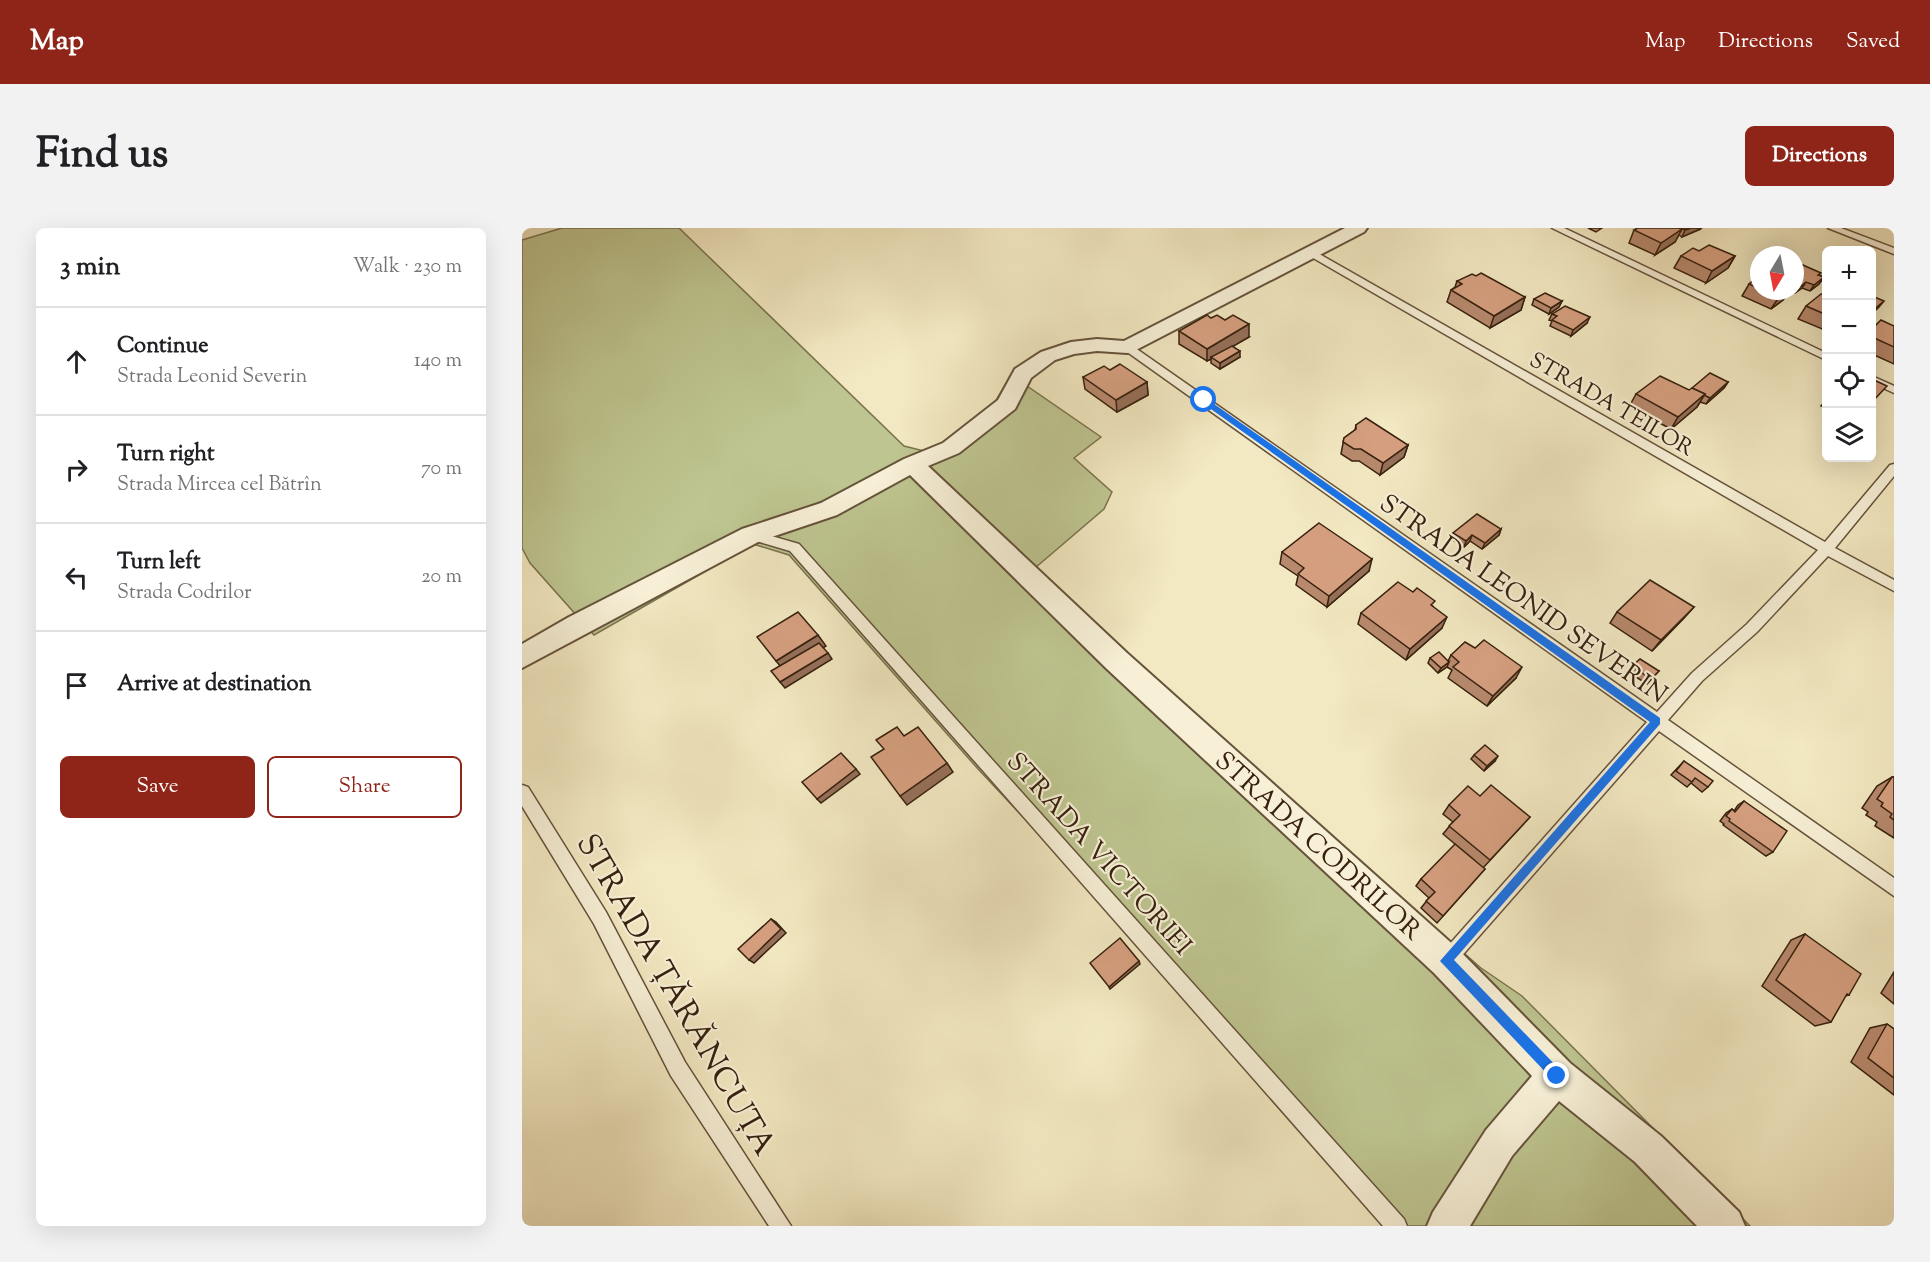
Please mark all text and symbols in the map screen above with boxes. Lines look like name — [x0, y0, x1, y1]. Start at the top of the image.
text: Map — [30, 22, 84, 62]
text: Map — [1645, 27, 1685, 57]
text: Directions — [1718, 27, 1813, 57]
text: Saved — [1846, 27, 1900, 57]
text: Find us — [36, 126, 168, 186]
button: Directions — [1745, 126, 1894, 186]
north arrow — [1750, 246, 1804, 300]
map controls — [1822, 246, 1876, 462]
button: + — [1822, 246, 1876, 300]
text: 3 min — [60, 249, 120, 286]
text: Walk · 230 m — [353, 253, 462, 282]
button: − — [1822, 300, 1876, 354]
text: Continue — [117, 331, 208, 363]
icon: ahead — [60, 345, 93, 378]
street label: STRADA TEILOR — [1522, 346, 1699, 466]
text: 140 m — [414, 347, 462, 376]
button: locate — [1822, 354, 1876, 408]
text: Strada Leonid Severin — [117, 363, 307, 392]
route start — [1190, 386, 1216, 412]
button: layers — [1822, 408, 1876, 462]
text: Turn right — [117, 439, 214, 471]
icon: right — [60, 453, 93, 486]
text: 70 m — [421, 455, 462, 484]
text: Strada Mircea cel Bătrîn — [117, 471, 322, 500]
street label: STRADA LEONID SEVERIN — [1371, 486, 1674, 714]
text: Turn left — [117, 547, 200, 579]
icon: left — [60, 561, 93, 594]
text: 20 m — [421, 563, 462, 592]
text: Strada Codrilor — [117, 579, 252, 608]
icon: arrive — [60, 669, 93, 702]
text: Arrive at destination — [117, 669, 312, 701]
street label: STRADA CODRILOR — [1206, 744, 1429, 950]
street label: STRADA VICTORIEI — [997, 745, 1200, 965]
button: Save — [60, 756, 255, 818]
button: Share — [267, 756, 462, 818]
street label: STRADA ȚĂRĂNCUȚA — [563, 826, 786, 1165]
route end — [1543, 1062, 1569, 1088]

